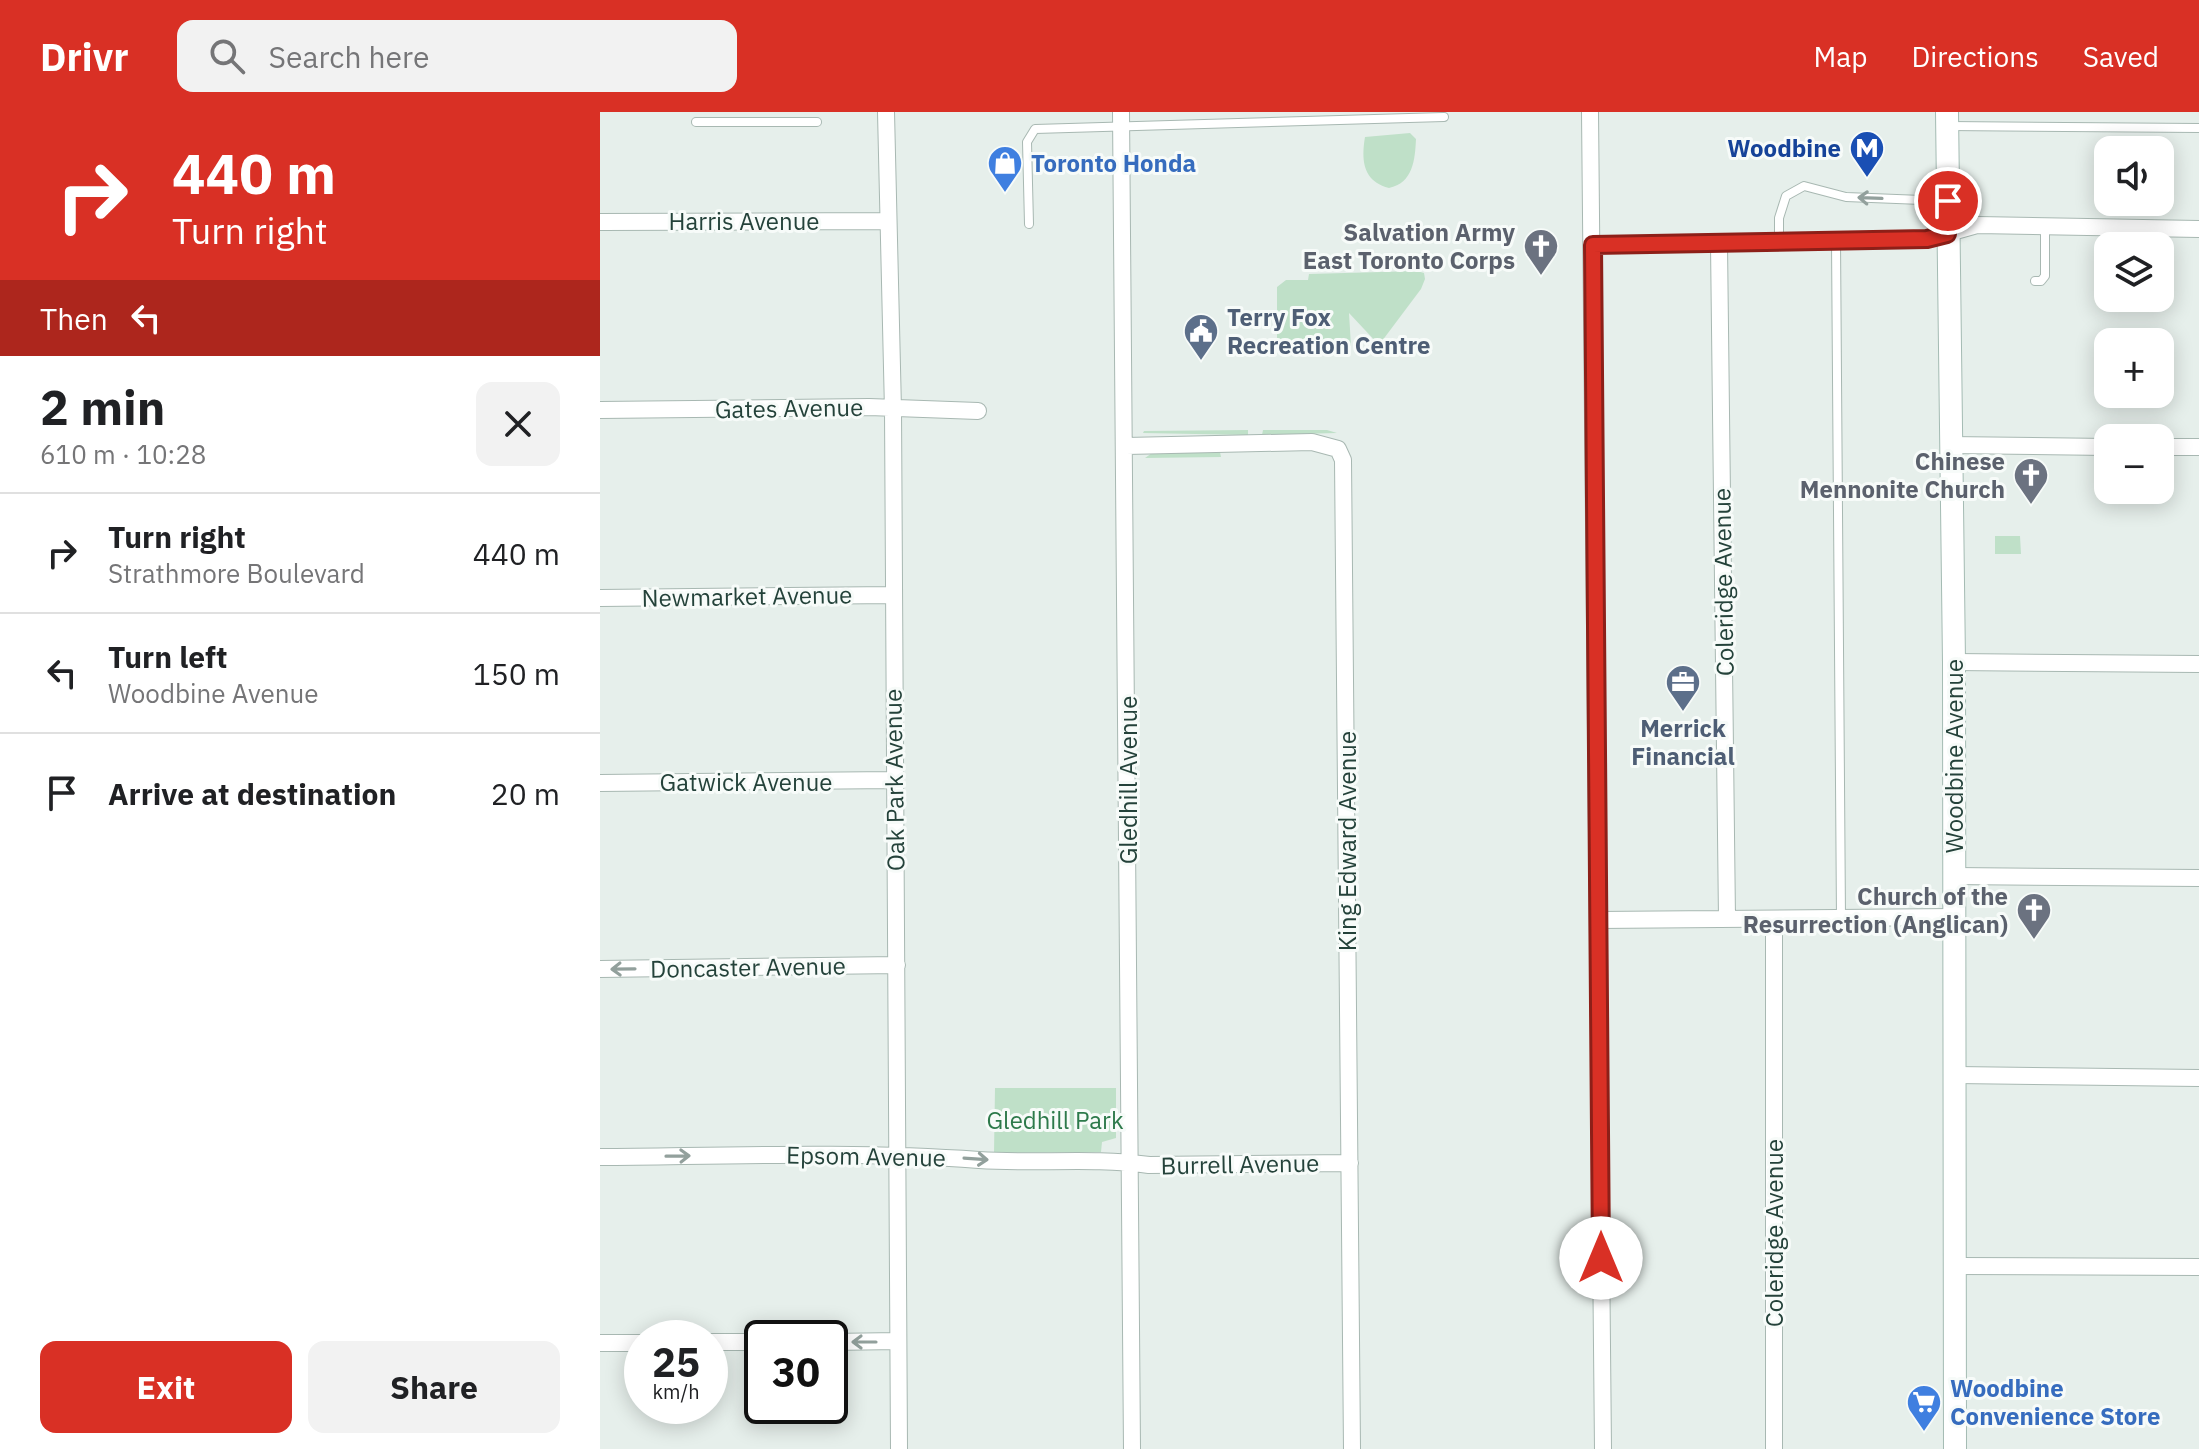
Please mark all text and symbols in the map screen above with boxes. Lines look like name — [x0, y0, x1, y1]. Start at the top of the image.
search box — [177, 20, 737, 92]
text: Drivr — [40, 32, 129, 81]
icon: search — [205, 34, 249, 78]
text: Search here — [269, 37, 429, 76]
text: Map — [1813, 38, 1867, 75]
text: Directions — [1911, 38, 2039, 75]
text: Saved — [2083, 38, 2159, 75]
metro station icon: Woodbine — [1848, 129, 1886, 179]
place label: Woodbine — [1727, 132, 1841, 164]
map controls — [2094, 136, 2174, 504]
button: sound — [2094, 136, 2174, 216]
text: 440 m — [172, 137, 336, 209]
icon: right — [40, 144, 144, 248]
shop icon: Toronto Honda — [986, 144, 1024, 194]
place label: Toronto Honda — [1031, 147, 1196, 179]
pin — [1914, 167, 1982, 235]
icon: arrive — [1926, 179, 1970, 223]
one-way arrow — [1857, 190, 1884, 205]
street label: Harris Avenue — [669, 205, 819, 237]
text: Turn right — [172, 207, 328, 254]
place label: Salvation Army East Toronto Corps — [1303, 216, 1515, 276]
church icon: Salvation Army East Toronto Corps — [1522, 227, 1560, 277]
button: layers — [2094, 232, 2174, 312]
icon: left — [124, 296, 168, 340]
text: Then — [40, 299, 108, 338]
place label: Terry Fox Recreation Centre — [1227, 301, 1431, 361]
public building icon: Terry Fox Recreation Centre — [1182, 312, 1220, 362]
button: + — [2094, 328, 2174, 408]
text: 2 min — [40, 376, 165, 438]
button: close — [476, 382, 560, 466]
street label: Gates Avenue — [714, 391, 864, 425]
button: − — [2094, 424, 2174, 504]
text: 610 m · 10:28 — [40, 437, 206, 471]
place label: Chinese Mennonite Church — [1800, 445, 2005, 505]
church icon: Chinese Mennonite Church — [2012, 456, 2050, 506]
street label: Coleridge Avenue — [1705, 488, 1741, 676]
text: Turn right — [108, 517, 246, 556]
icon: right — [40, 531, 84, 575]
text: 440 m — [473, 534, 560, 573]
text: Strathmore Boulevard — [108, 556, 365, 590]
street label: Newmarket Avenue — [641, 578, 853, 614]
text: Turn left — [108, 637, 227, 676]
icon: left — [40, 651, 84, 695]
text: 150 m — [473, 654, 560, 693]
street label: Woodbine Avenue — [1938, 659, 1970, 853]
office icon: Merrick Financial — [1664, 663, 1702, 713]
text: Woodbine Avenue — [108, 676, 319, 710]
street label: Oak Park Avenue — [876, 688, 912, 872]
street label: Gledhill Avenue — [1112, 696, 1144, 864]
place label: Merrick Financial — [1631, 712, 1735, 772]
street label: King Edward Avenue — [1331, 731, 1363, 951]
street label: Gatwick Avenue — [660, 766, 832, 798]
icon: arrive — [40, 771, 84, 815]
text: Arrive at destination — [108, 774, 396, 813]
text: 20 m — [491, 774, 560, 813]
place label: Church of the Resurrection (Anglican) — [1743, 880, 2008, 940]
church icon: Church of the Resurrection (Anglican) — [2015, 891, 2053, 941]
street label: Doncaster Avenue — [650, 949, 846, 985]
one-way arrow — [610, 961, 637, 976]
park label: Gledhill Park — [986, 1104, 1124, 1136]
street label: Epsom Avenue — [786, 1139, 946, 1173]
street label: Coleridge Avenue — [1758, 1139, 1790, 1327]
street label: Burrell Avenue — [1160, 1147, 1320, 1181]
one-way arrow — [664, 1148, 691, 1164]
one-way arrow — [962, 1152, 989, 1167]
position arrow — [1559, 1216, 1643, 1300]
speed limit sign: 30 — [744, 1320, 848, 1424]
one-way arrow — [851, 1334, 878, 1349]
text: 25 — [652, 1336, 700, 1388]
button: Exit — [40, 1341, 292, 1433]
button: Share — [308, 1341, 560, 1433]
place label: Woodbine Convenience Store — [1950, 1372, 2160, 1432]
text: km/h — [652, 1378, 700, 1405]
supermarket icon: Woodbine Convenience Store — [1905, 1383, 1943, 1433]

